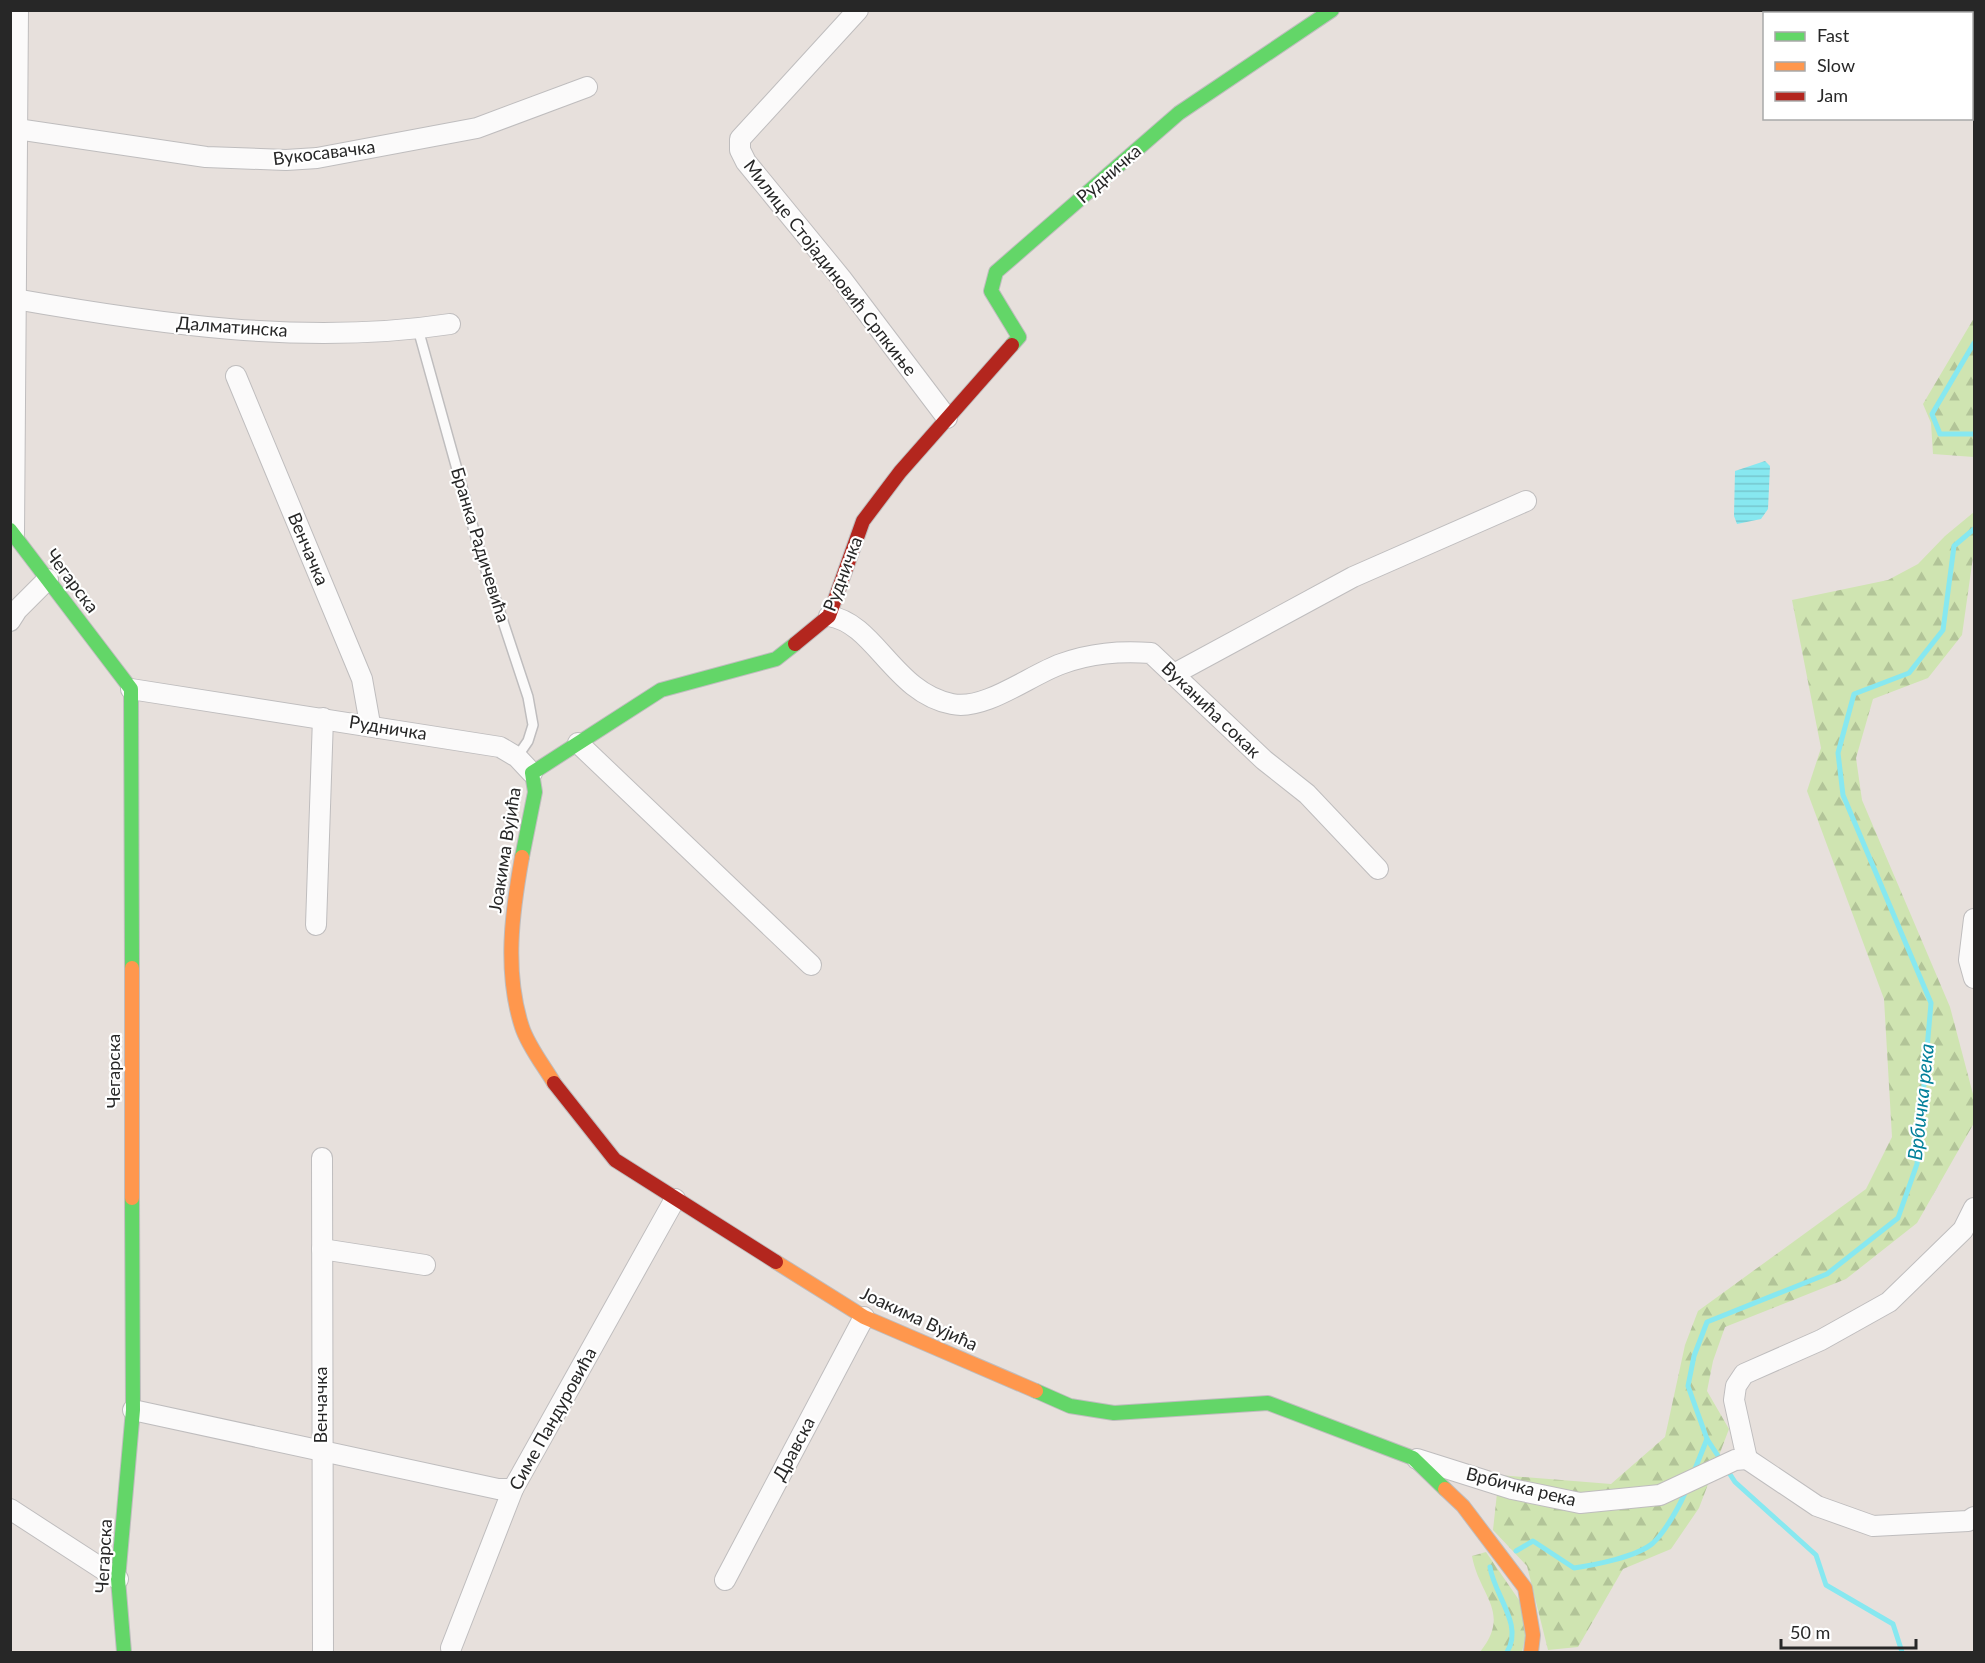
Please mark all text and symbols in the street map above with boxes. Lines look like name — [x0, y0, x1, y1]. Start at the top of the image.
legend — [1763, 12, 1973, 120]
text: Fast — [1817, 24, 1850, 46]
text: Slow — [1817, 54, 1855, 76]
text: Jam — [1817, 84, 1848, 106]
street label: Вукосавачка — [272, 135, 376, 169]
street label: Рудничка — [1072, 139, 1145, 207]
street label: Милице Стојадиновић Српкиње — [740, 155, 922, 380]
street label: Далматинска — [176, 311, 288, 341]
street label: Бранка Радичевића — [447, 464, 515, 625]
street label: Венчачка — [284, 509, 334, 588]
street label: Рудничка — [818, 533, 866, 614]
street label: Чегарска — [42, 544, 104, 617]
street label: Вуканића сокак — [1158, 656, 1266, 763]
street label: Рудничка — [348, 710, 429, 744]
street label: Јоакима Вујића — [483, 786, 525, 914]
street label: Чегарска — [102, 1034, 124, 1108]
water label: Врбичка река — [1902, 1042, 1938, 1161]
street label: Јоакима Вујића — [857, 1281, 982, 1355]
street label: Симе Пандуровића — [504, 1343, 600, 1494]
street label: Венчачка — [309, 1367, 331, 1443]
street label: Дравска — [767, 1413, 819, 1484]
street label: Врбичка река — [1464, 1462, 1578, 1510]
street label: Чегарска — [90, 1518, 116, 1594]
scale bar — [1781, 1612, 1916, 1650]
text: 50 m — [1790, 1621, 1830, 1643]

